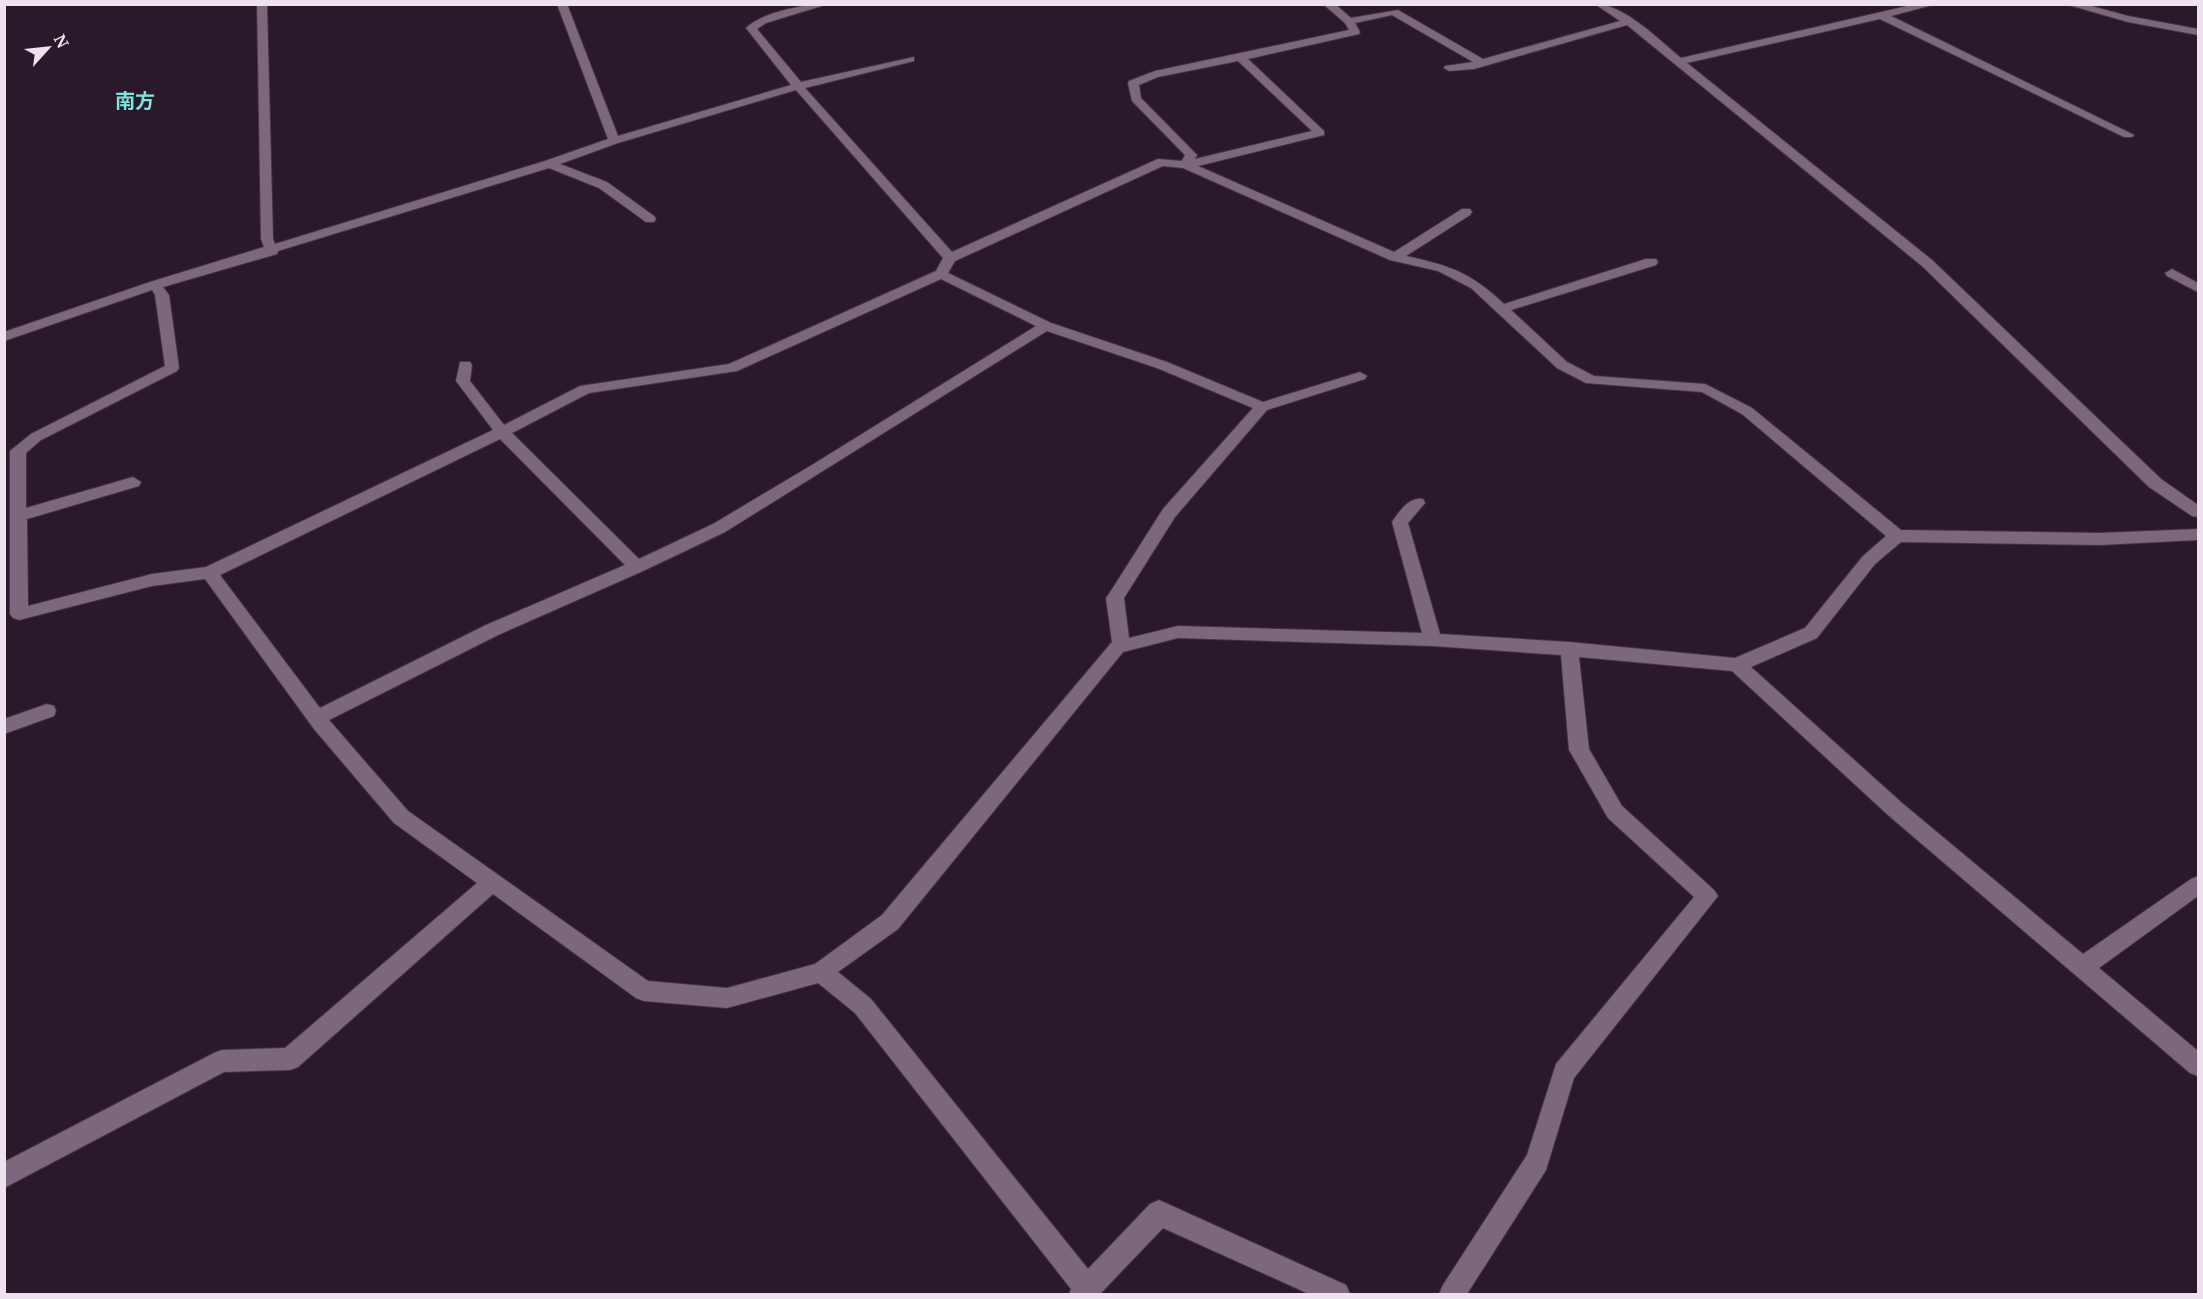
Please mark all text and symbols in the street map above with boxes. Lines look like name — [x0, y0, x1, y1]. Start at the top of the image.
north arrow — [18, 18, 78, 78]
text: N — [49, 31, 74, 52]
district label: 南方 — [115, 87, 155, 114]

